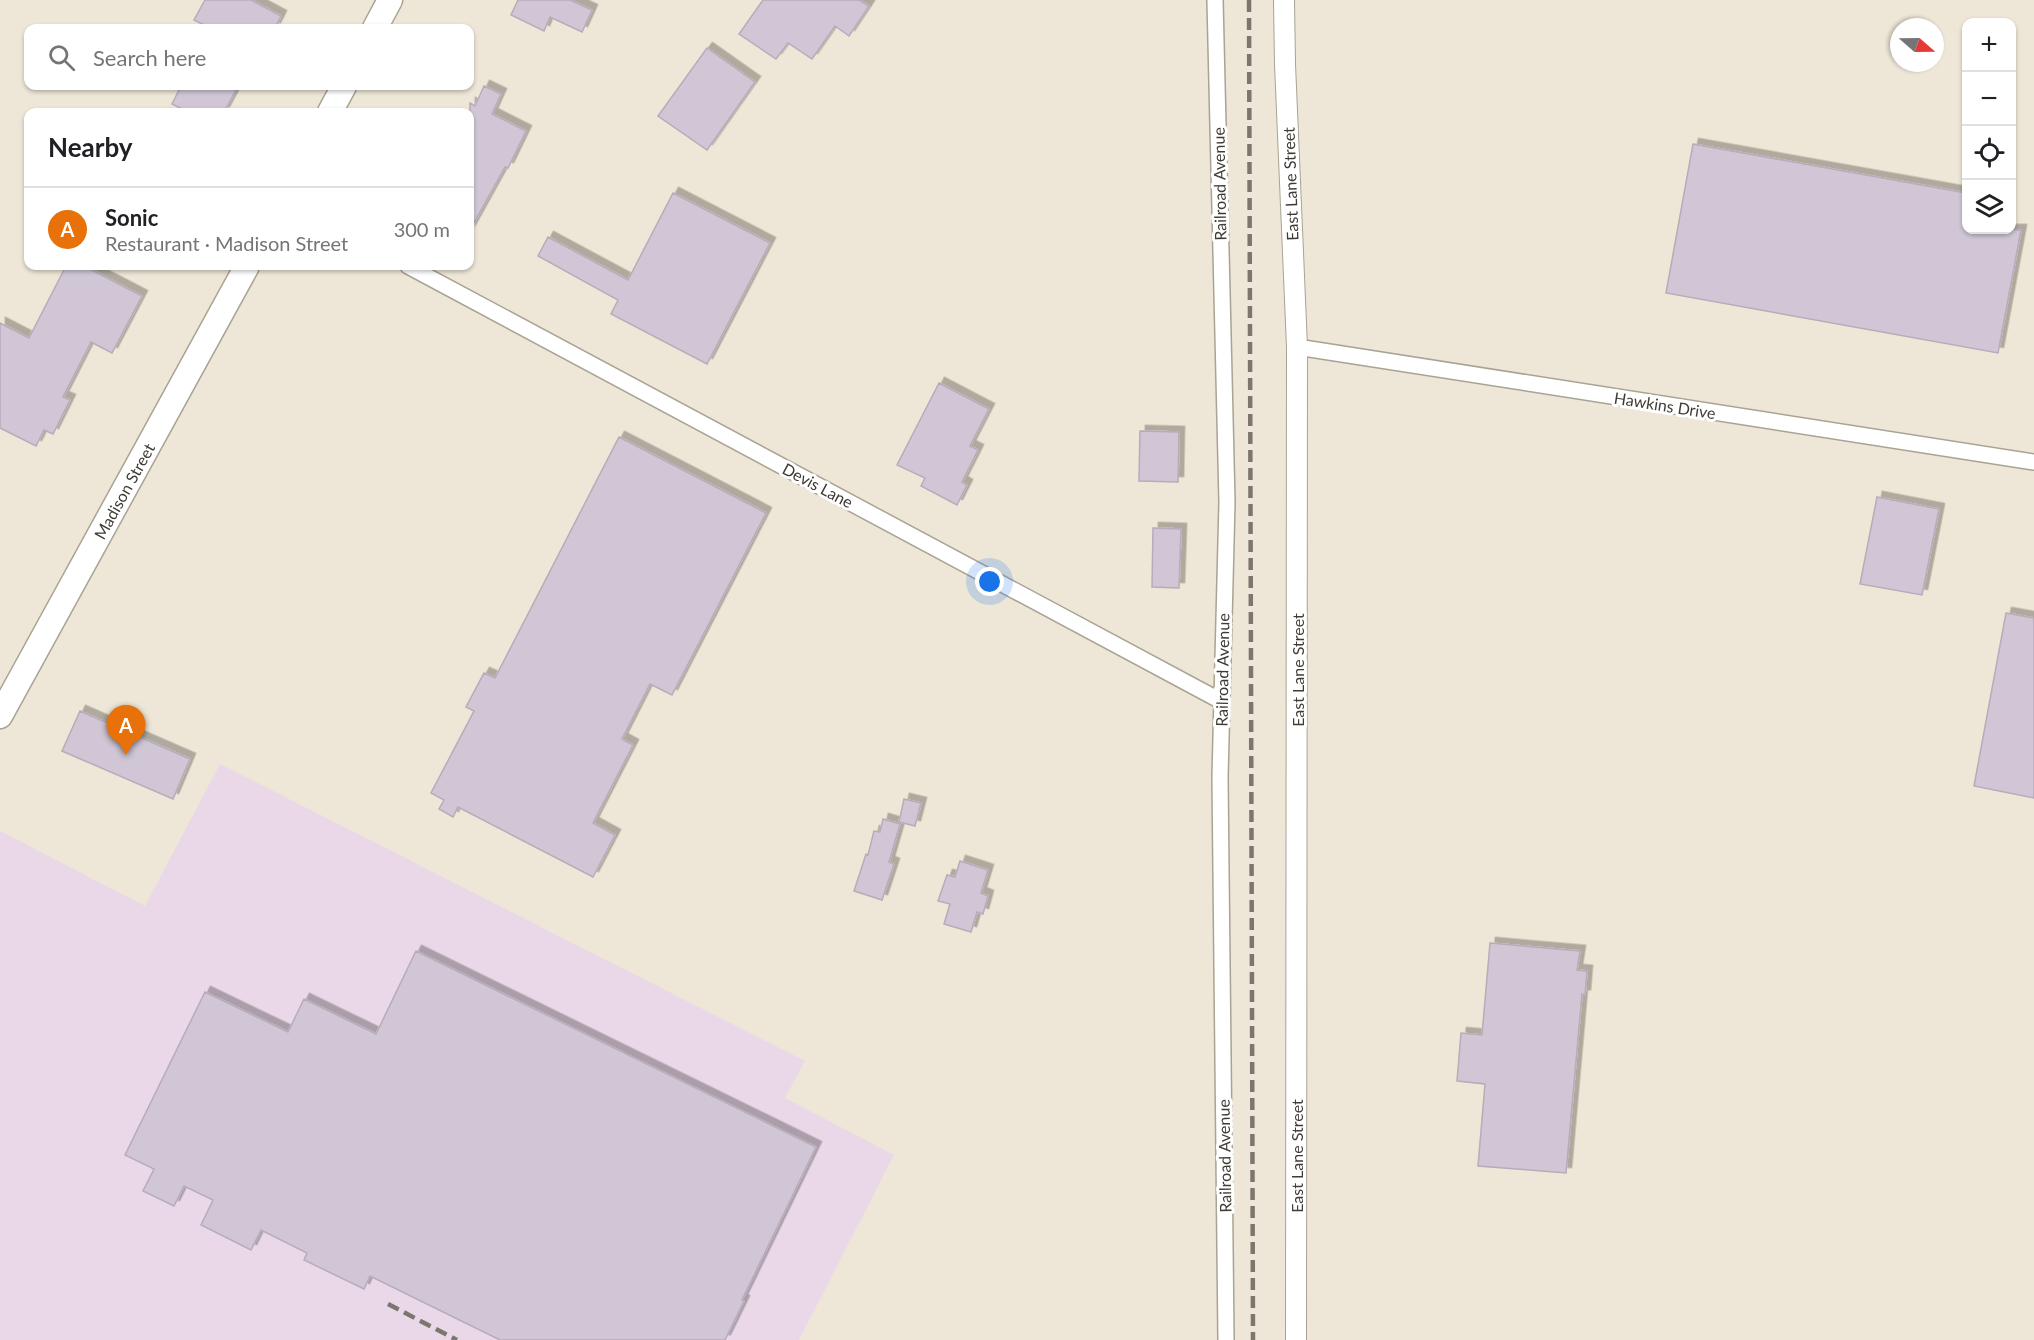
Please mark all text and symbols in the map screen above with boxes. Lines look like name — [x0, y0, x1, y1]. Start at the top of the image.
north arrow — [1890, 18, 1944, 72]
map controls — [1962, 18, 2016, 234]
button: + — [1962, 18, 2016, 72]
search box — [24, 24, 474, 90]
icon: search — [45, 41, 78, 74]
text: Search here — [93, 44, 206, 71]
button: − — [1962, 72, 2016, 126]
button: locate — [1962, 126, 2016, 180]
street label: Railroad Avenue — [1209, 127, 1229, 241]
street label: East Lane Street — [1279, 127, 1301, 241]
text: Nearby — [48, 131, 133, 163]
button: layers — [1962, 180, 2016, 234]
text: Sonic — [105, 204, 158, 231]
text: A — [61, 217, 74, 241]
text: 300 m — [394, 217, 450, 241]
text: Restaurant · Madison Street — [105, 231, 348, 255]
street label: Hawkins Drive — [1613, 388, 1717, 422]
street label: Madison Street — [90, 440, 158, 542]
street label: Devis Lane — [780, 459, 856, 511]
your location — [975, 567, 1004, 596]
street label: Railroad Avenue — [1212, 613, 1232, 727]
street label: East Lane Street — [1288, 613, 1307, 727]
pin: A — [106, 706, 146, 755]
street label: Railroad Avenue — [1214, 1099, 1234, 1213]
street label: East Lane Street — [1287, 1099, 1306, 1213]

